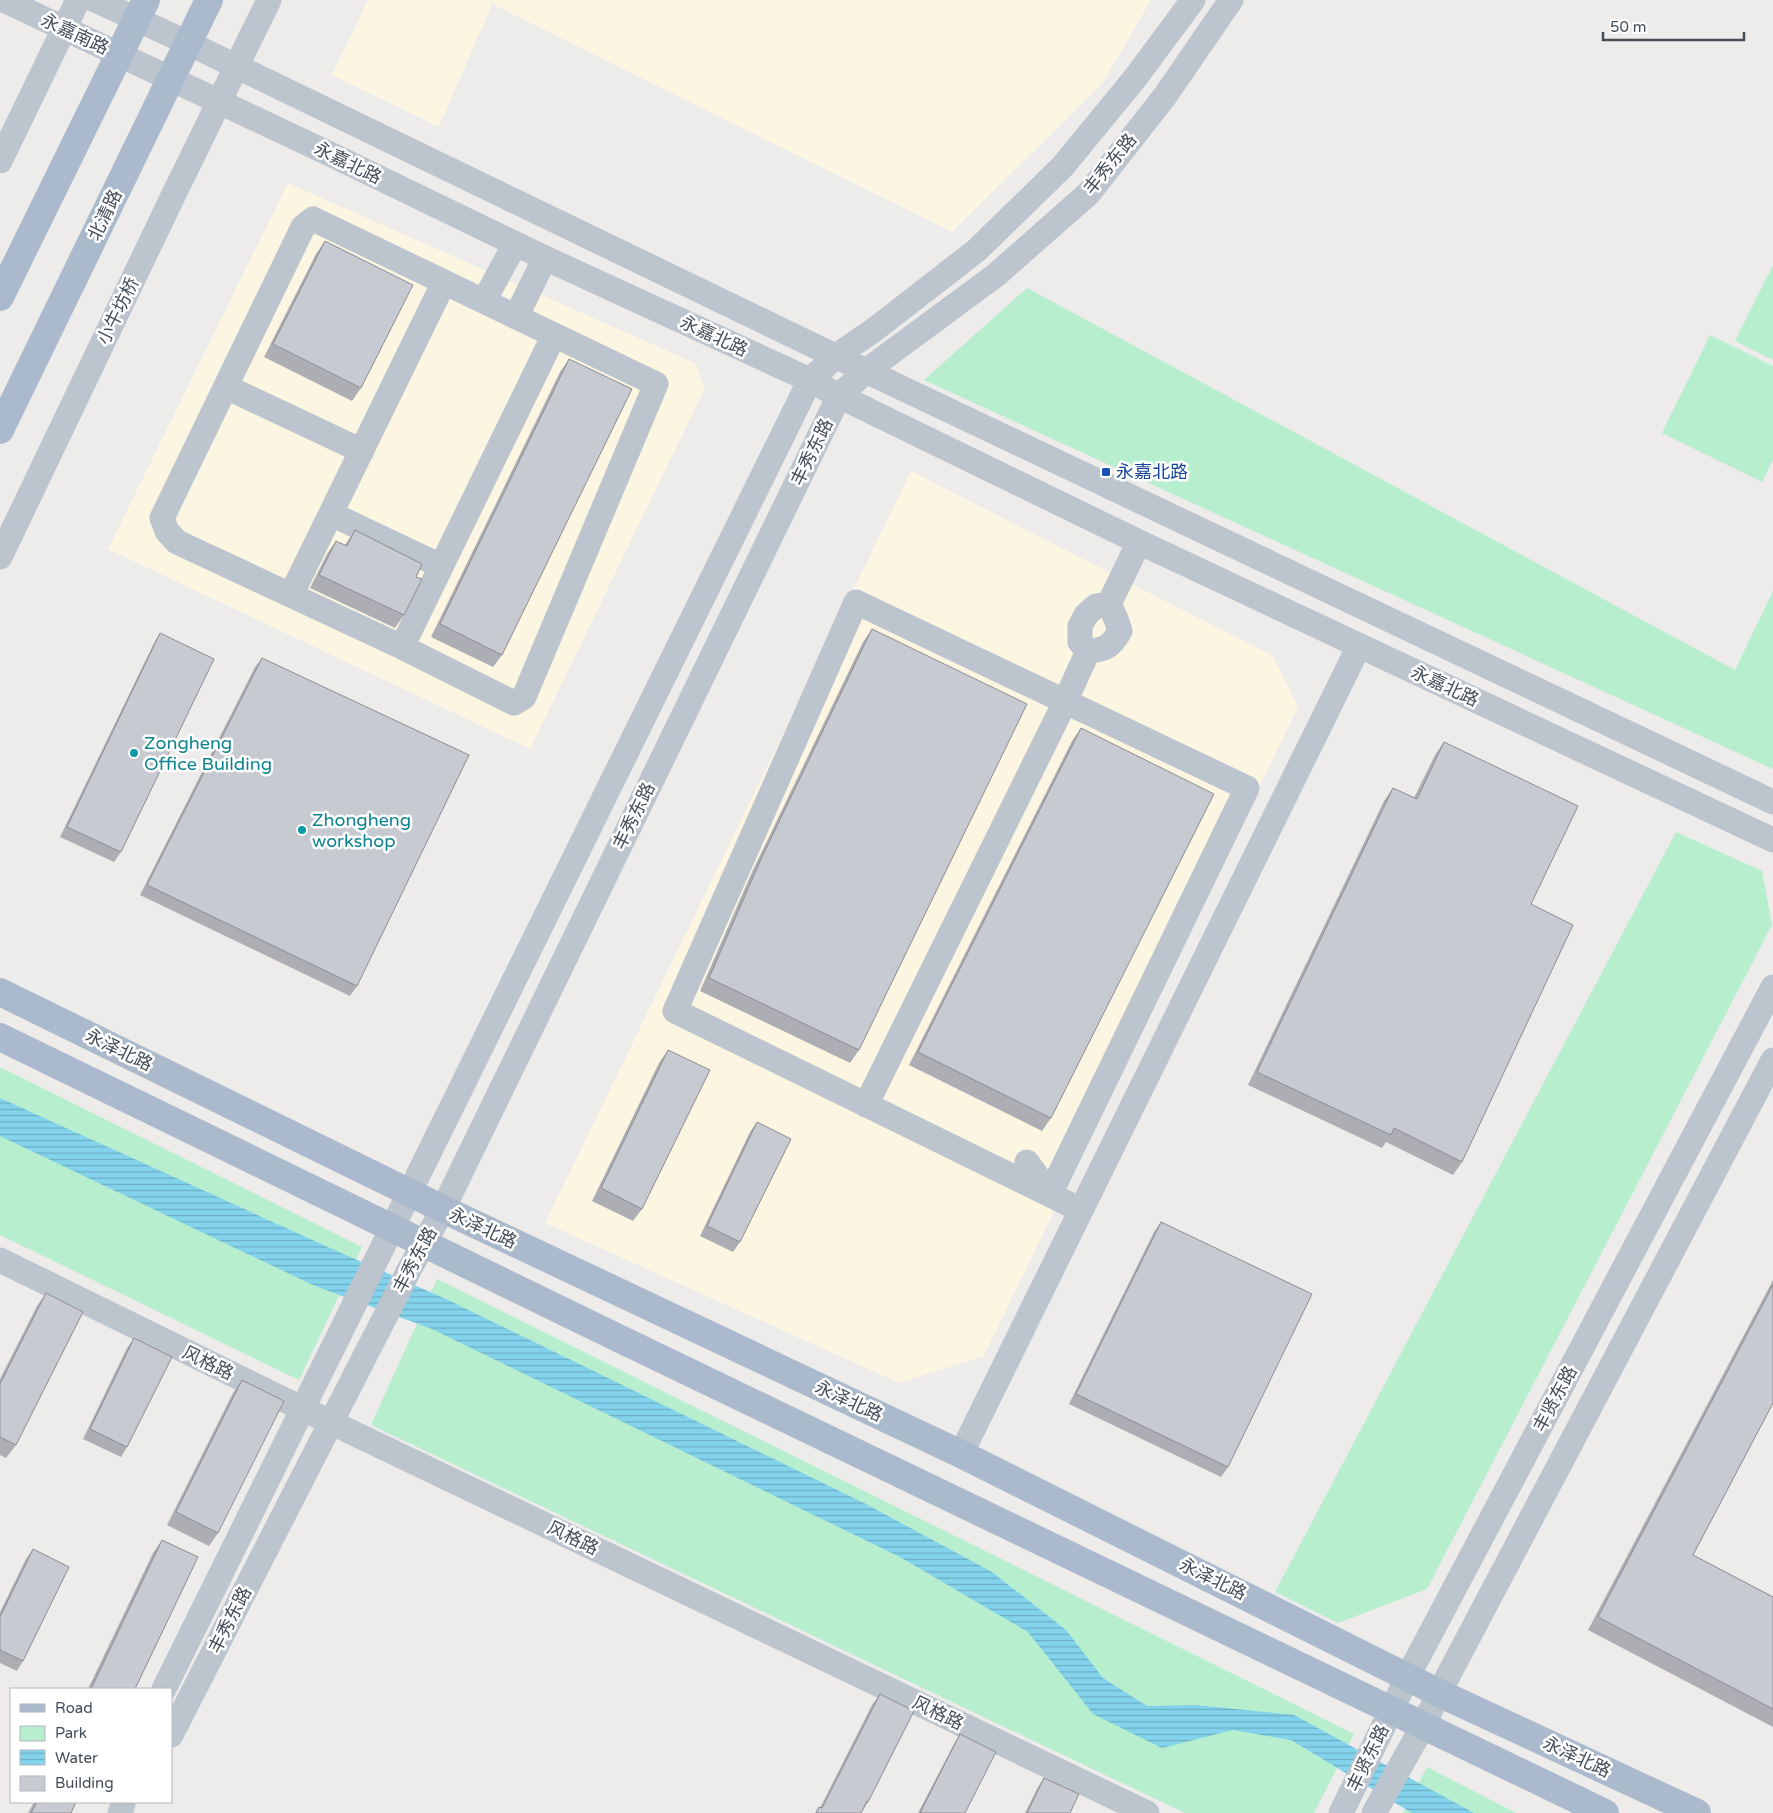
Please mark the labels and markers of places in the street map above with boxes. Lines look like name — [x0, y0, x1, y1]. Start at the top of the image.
place label: 永嘉北路 — [1116, 461, 1188, 483]
marker: 永嘉北路 — [1100, 466, 1112, 478]
place label: Zongheng Office Building — [144, 732, 272, 775]
marker: Zongheng Office Building — [128, 747, 140, 759]
place label: Zhongheng workshop — [312, 809, 411, 852]
marker: Zhongheng workshop — [296, 824, 308, 836]

